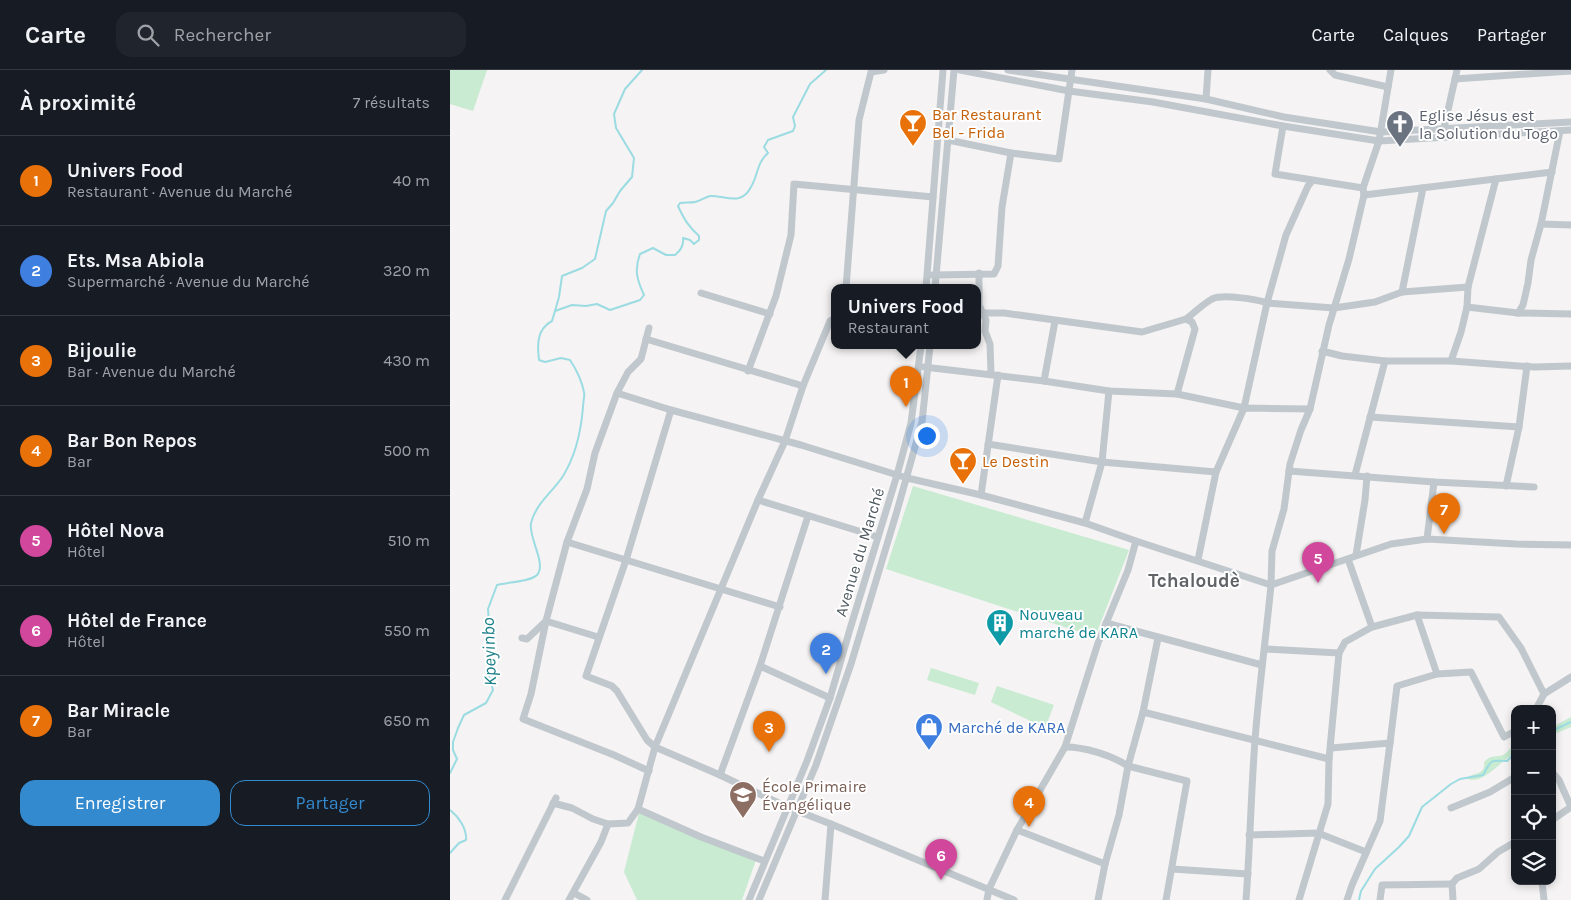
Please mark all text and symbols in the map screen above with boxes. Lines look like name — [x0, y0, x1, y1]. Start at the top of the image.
search box — [116, 12, 466, 57]
text: Carte — [25, 21, 86, 49]
icon: search — [134, 21, 162, 49]
text: Rechercher — [174, 24, 271, 46]
text: Carte — [1311, 24, 1355, 46]
text: Calques — [1383, 24, 1449, 46]
text: Partager — [1477, 24, 1546, 46]
text: À proximité — [20, 91, 136, 115]
text: 7 résultats — [353, 93, 430, 112]
place label: Bar Restaurant Bel - Frida — [932, 105, 1042, 142]
place label: Eglise Jésus est la Solution du Togo — [1419, 106, 1558, 143]
bar icon: Bar Restaurant Bel - Frida — [898, 108, 928, 147]
church icon: Eglise Jésus est la Solution du Togo — [1385, 109, 1415, 148]
text: Univers Food — [67, 160, 183, 182]
text: 1 — [33, 171, 39, 190]
text: 40 m — [393, 171, 430, 190]
text: Restaurant · Avenue du Marché — [67, 182, 292, 201]
text: Ets. Msa Abiola — [67, 250, 205, 272]
text: 2 — [31, 261, 41, 280]
text: 320 m — [383, 261, 430, 280]
text: Supermarché · Avenue du Marché — [67, 272, 310, 291]
popup — [831, 284, 981, 349]
text: Univers Food — [848, 296, 964, 318]
text: Restaurant — [848, 318, 929, 337]
text: Bijoulie — [67, 340, 137, 362]
text: 3 — [31, 351, 41, 370]
text: 430 m — [383, 351, 430, 370]
text: Bar · Avenue du Marché — [67, 362, 236, 381]
pin: 1 — [890, 366, 922, 407]
your location — [914, 423, 940, 449]
text: Bar Bon Repos — [67, 430, 197, 452]
text: 4 — [31, 441, 41, 460]
text: 500 m — [383, 441, 430, 460]
bar icon: Le Destin — [948, 446, 978, 485]
text: Bar — [67, 452, 92, 471]
place label: Le Destin — [982, 452, 1049, 471]
street label: Avenue du Marché — [831, 485, 888, 619]
pin: 7 — [1428, 493, 1460, 534]
text: Hôtel Nova — [67, 520, 165, 542]
text: 5 — [31, 531, 41, 550]
text: 510 m — [387, 531, 430, 550]
text: Hôtel — [67, 542, 105, 561]
pin: 5 — [1302, 542, 1334, 583]
district label: Tchaloudè — [1148, 570, 1240, 592]
place label: Nouveau marché de KARA — [1019, 605, 1138, 642]
building icon: Nouveau marché de KARA — [985, 608, 1015, 647]
text: Hôtel de France — [67, 610, 207, 632]
water label: Kpeyinbo — [477, 617, 501, 687]
text: 6 — [31, 621, 41, 640]
text: 550 m — [384, 621, 430, 640]
text: Hôtel — [67, 632, 105, 651]
pin: 2 — [810, 633, 842, 674]
text: Bar Miracle — [67, 700, 170, 722]
map controls — [1511, 705, 1556, 885]
button: + — [1511, 705, 1556, 750]
text: 7 — [32, 711, 40, 730]
text: 650 m — [384, 711, 430, 730]
pin: 3 — [753, 711, 785, 752]
shop icon: Marché de KARA — [914, 712, 944, 751]
place label: Marché de KARA — [948, 718, 1065, 737]
text: Bar — [67, 722, 92, 741]
button: − — [1511, 750, 1556, 795]
place label: École Primaire Évangélique — [762, 777, 866, 814]
button: Enregistrer — [20, 780, 220, 826]
button: Partager — [230, 780, 430, 826]
school or university icon: École Primaire Évangélique — [728, 780, 758, 819]
pin: 4 — [1013, 786, 1045, 827]
button: locate — [1511, 795, 1556, 840]
pin: 6 — [925, 839, 957, 880]
button: layers — [1511, 840, 1556, 885]

